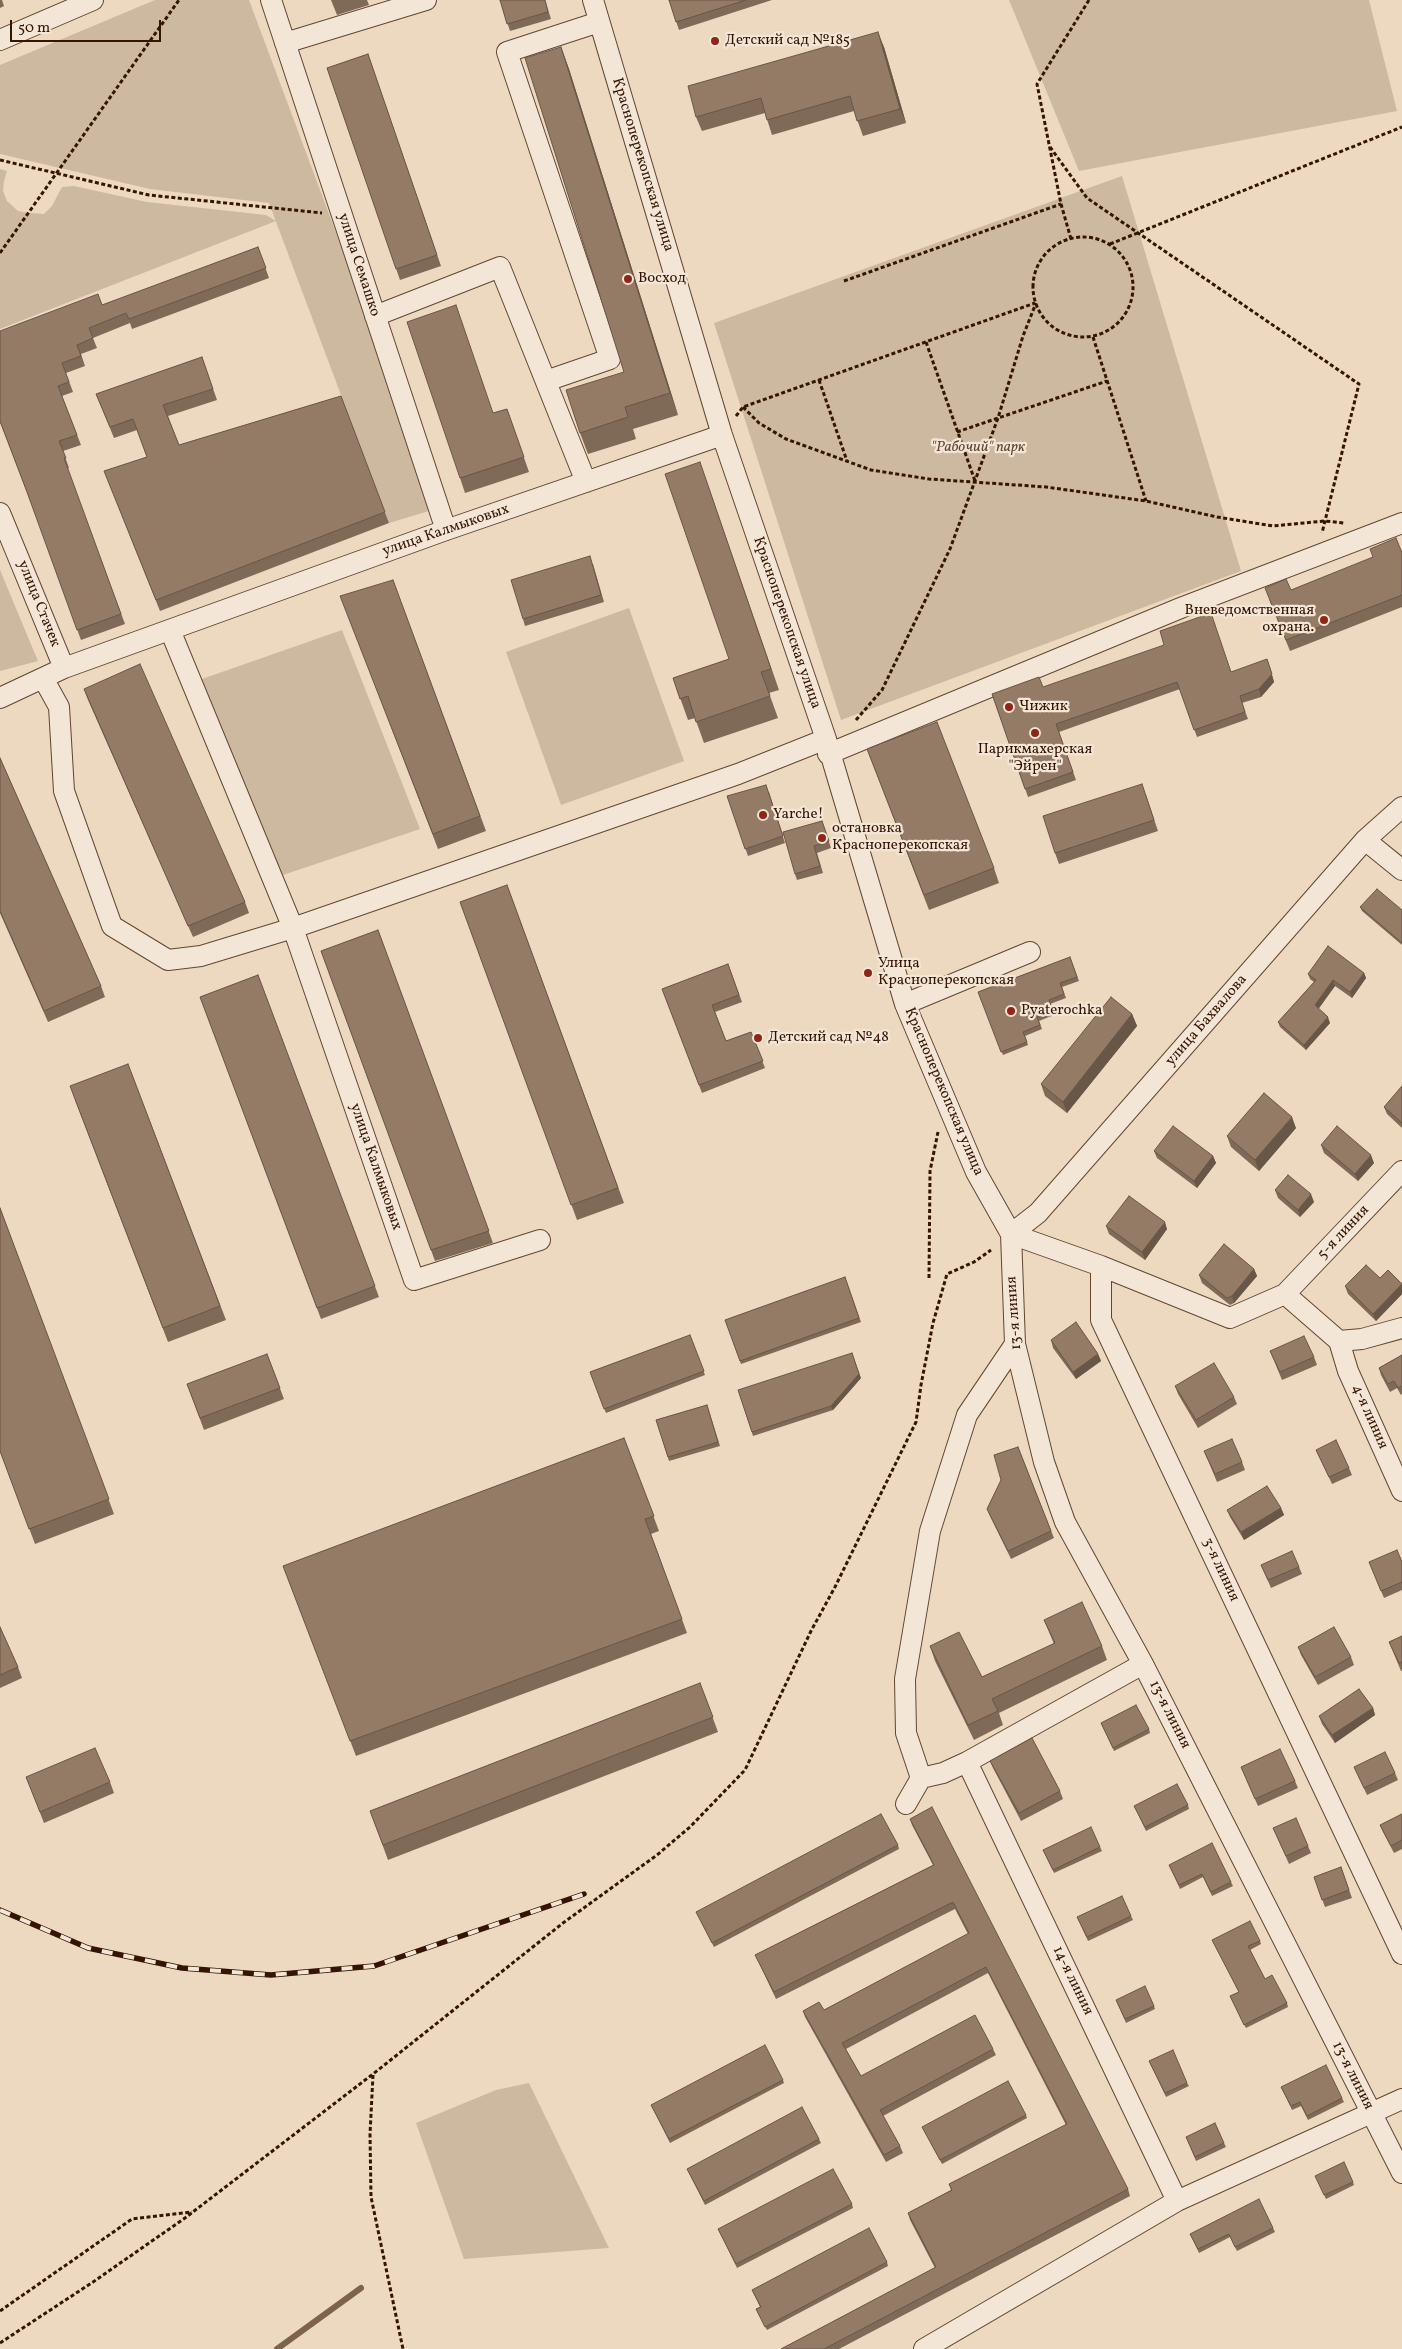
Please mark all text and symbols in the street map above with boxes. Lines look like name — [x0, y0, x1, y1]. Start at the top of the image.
scale bar — [12, 10, 164, 42]
text: 50 m — [18, 18, 50, 39]
place label: Детский сад №185 — [725, 32, 850, 50]
marker: Детский сад №185 — [709, 35, 721, 47]
street label: Красноперекопская улица — [607, 76, 677, 254]
street label: улица Семашко — [333, 211, 383, 319]
place label: Восход — [638, 270, 686, 288]
marker: Восход — [622, 273, 634, 285]
park label: "Рабочий" парк — [931, 439, 1025, 457]
street label: улица Калмыковых — [380, 501, 512, 561]
street label: Красноперекопская улица — [748, 535, 824, 711]
street label: улица Стачек — [13, 558, 63, 650]
place label: Вневедомственная охрана. — [1185, 602, 1314, 637]
marker: Вневедомственная охрана. — [1318, 614, 1330, 626]
place label: Чижик — [1019, 698, 1068, 716]
marker: Чижик — [1003, 701, 1015, 713]
marker: Парикмахерская "Эйрен" — [1029, 727, 1041, 739]
place label: Парикмахерская "Эйрен" — [978, 741, 1092, 776]
place label: Yarche! — [773, 806, 824, 824]
marker: Yarche! — [757, 809, 769, 821]
place label: остановка Красноперекопская — [832, 820, 968, 855]
marker: остановка Красноперекопская — [816, 832, 828, 844]
place label: Улица Красноперекопская — [878, 955, 1014, 990]
marker: Улица Красноперекопская — [862, 967, 874, 979]
street label: улица Бахвалова — [1162, 972, 1252, 1070]
place label: Pyaterochka — [1021, 1002, 1102, 1020]
street label: Красноперекопская улица — [899, 1005, 987, 1179]
marker: Pyaterochka — [1005, 1005, 1017, 1017]
place label: Детский сад №48 — [768, 1029, 889, 1047]
marker: Детский сад №48 — [752, 1032, 764, 1044]
street label: улица Калмыковых — [345, 1101, 405, 1233]
street label: 5-я линия — [1314, 1202, 1374, 1264]
street label: 13-я линия — [1003, 1275, 1027, 1351]
street label: 4-я линия — [1347, 1382, 1391, 1452]
street label: 3-я линия — [1197, 1535, 1243, 1605]
street label: 13-я линия — [1144, 1678, 1194, 1752]
street label: 14-я линия — [1048, 1943, 1096, 2019]
street label: 13-я линия — [1327, 2039, 1377, 2113]

